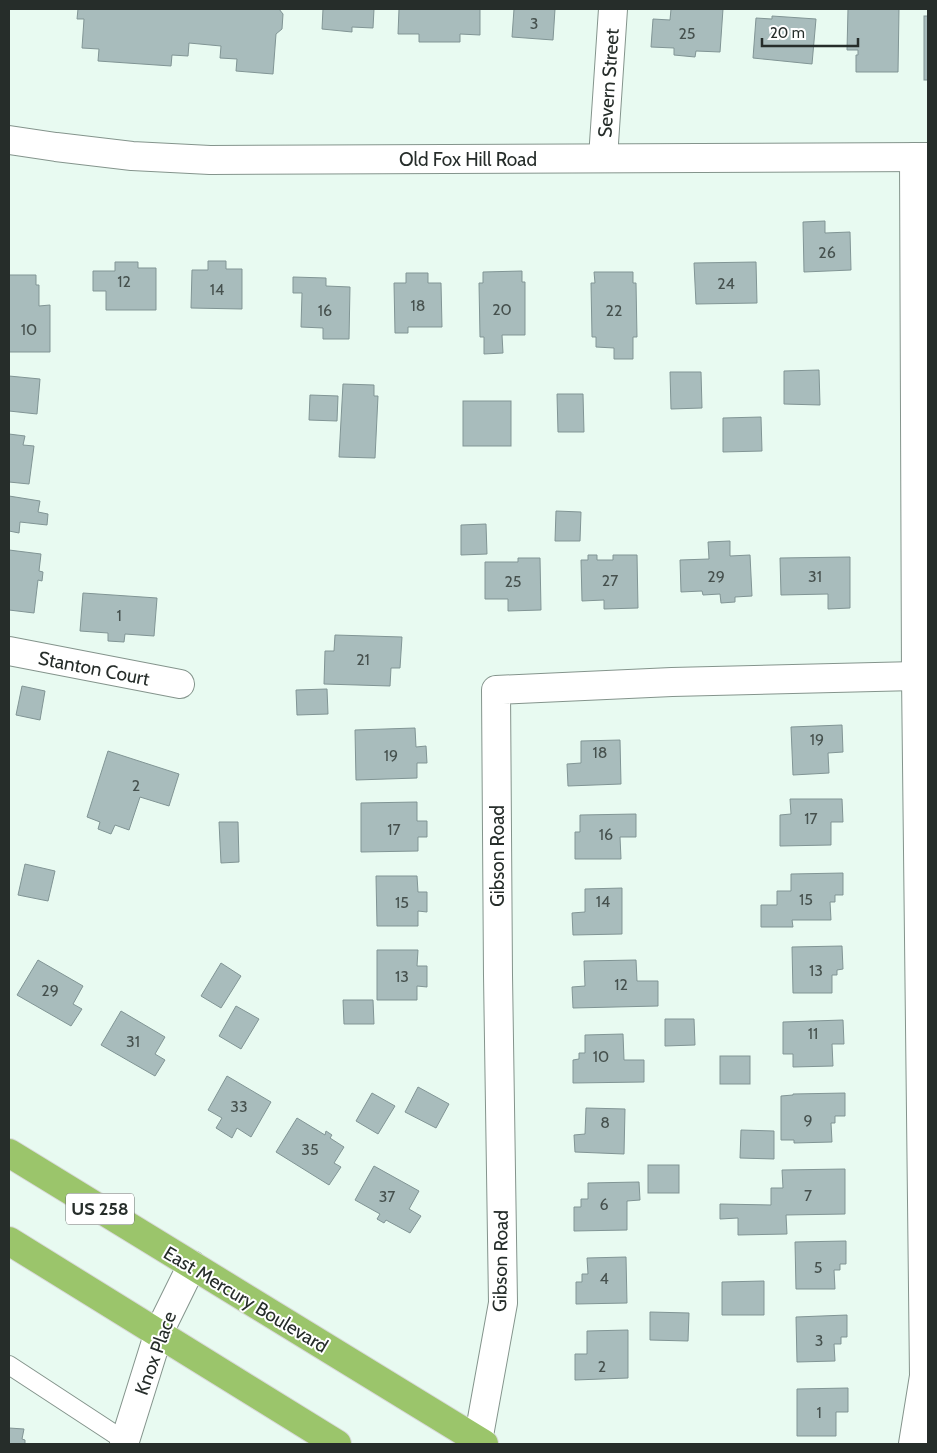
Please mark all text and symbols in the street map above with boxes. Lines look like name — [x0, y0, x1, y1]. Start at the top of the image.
house number: 3 — [530, 14, 538, 33]
scale bar — [762, 15, 858, 47]
house number: 25 — [678, 24, 696, 43]
text: 20 m — [770, 24, 805, 42]
street label: Severn Street — [593, 27, 624, 138]
street label: Old Fox Hill Road — [399, 148, 537, 171]
house number: 26 — [818, 243, 836, 262]
house number: 12 — [117, 272, 131, 291]
house number: 24 — [717, 274, 735, 293]
house number: 14 — [210, 280, 224, 299]
house number: 18 — [411, 296, 425, 315]
house number: 20 — [492, 300, 512, 319]
house number: 16 — [318, 301, 332, 320]
house number: 22 — [606, 301, 622, 320]
house number: 10 — [21, 320, 37, 339]
house number: 29 — [707, 567, 725, 586]
house number: 31 — [808, 567, 822, 586]
house number: 27 — [602, 571, 618, 590]
house number: 25 — [504, 572, 522, 591]
house number: 1 — [116, 606, 122, 625]
street label: Stanton Court — [36, 646, 152, 691]
house number: 21 — [356, 650, 370, 669]
house number: 19 — [810, 730, 824, 749]
house number: 18 — [593, 743, 607, 762]
house number: 19 — [384, 746, 398, 765]
house number: 2 — [132, 776, 140, 795]
street label: Gibson Road — [486, 805, 509, 907]
house number: 17 — [804, 809, 818, 828]
house number: 17 — [387, 820, 401, 839]
house number: 16 — [599, 825, 613, 844]
house number: 15 — [799, 890, 813, 909]
house number: 14 — [596, 892, 610, 911]
house number: 15 — [395, 893, 409, 912]
house number: 13 — [809, 961, 823, 980]
house number: 13 — [395, 967, 409, 986]
house number: 12 — [614, 975, 628, 994]
house number: 29 — [41, 981, 59, 1000]
house number: 11 — [808, 1024, 818, 1043]
house number: 31 — [126, 1032, 140, 1051]
house number: 10 — [593, 1047, 609, 1066]
house number: 33 — [230, 1097, 248, 1116]
house number: 9 — [803, 1111, 813, 1130]
house number: 8 — [600, 1113, 610, 1132]
house number: 35 — [301, 1140, 319, 1159]
house number: 7 — [804, 1186, 812, 1205]
house number: 37 — [379, 1187, 395, 1206]
road number: US 258 — [66, 1194, 134, 1224]
house number: 6 — [599, 1195, 609, 1214]
street label: Gibson Road — [488, 1210, 513, 1312]
street label: East Mercury Boulevard — [159, 1241, 332, 1358]
house number: 5 — [814, 1258, 822, 1277]
house number: 4 — [599, 1269, 609, 1288]
street label: Knox Place — [130, 1308, 181, 1398]
house number: 3 — [815, 1331, 823, 1350]
house number: 2 — [598, 1357, 606, 1376]
house number: 1 — [816, 1403, 822, 1422]

